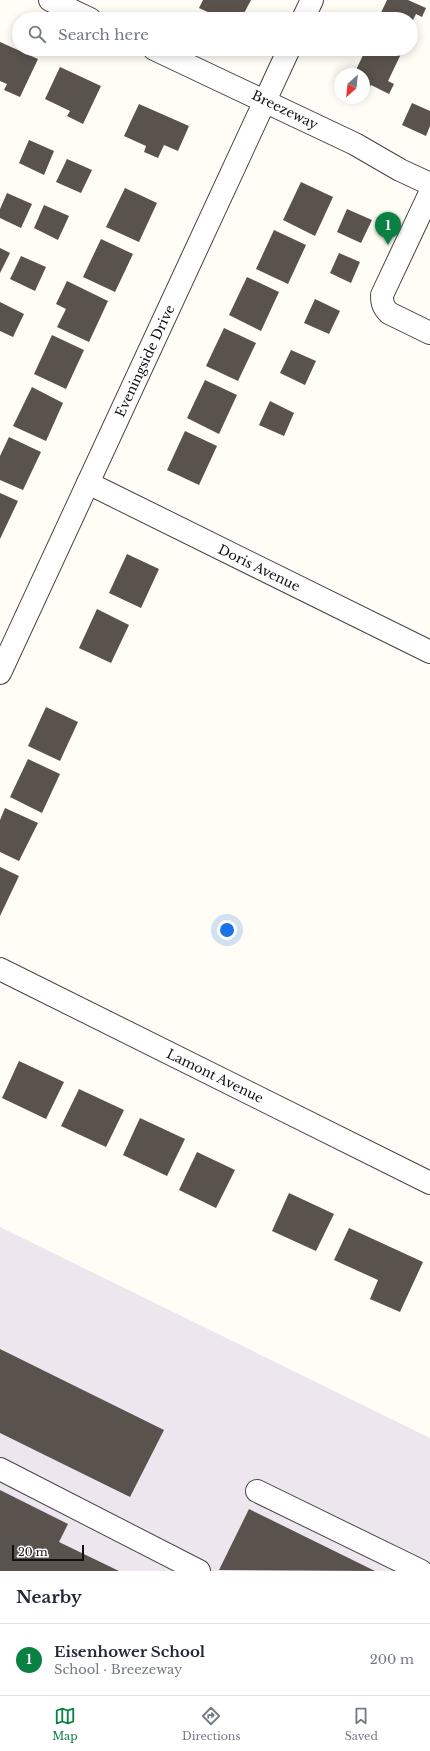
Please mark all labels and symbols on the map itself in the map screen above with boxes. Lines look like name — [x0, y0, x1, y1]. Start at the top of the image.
north arrow — [334, 68, 370, 104]
street label: Breezeway — [249, 87, 322, 134]
pin: 1 — [375, 212, 401, 245]
street label: Eveningside Drive — [112, 302, 178, 420]
street label: Doris Avenue — [215, 541, 303, 595]
your location — [217, 920, 237, 940]
street label: Lamont Avenue — [164, 1045, 266, 1107]
scale bar — [12, 1543, 84, 1562]

